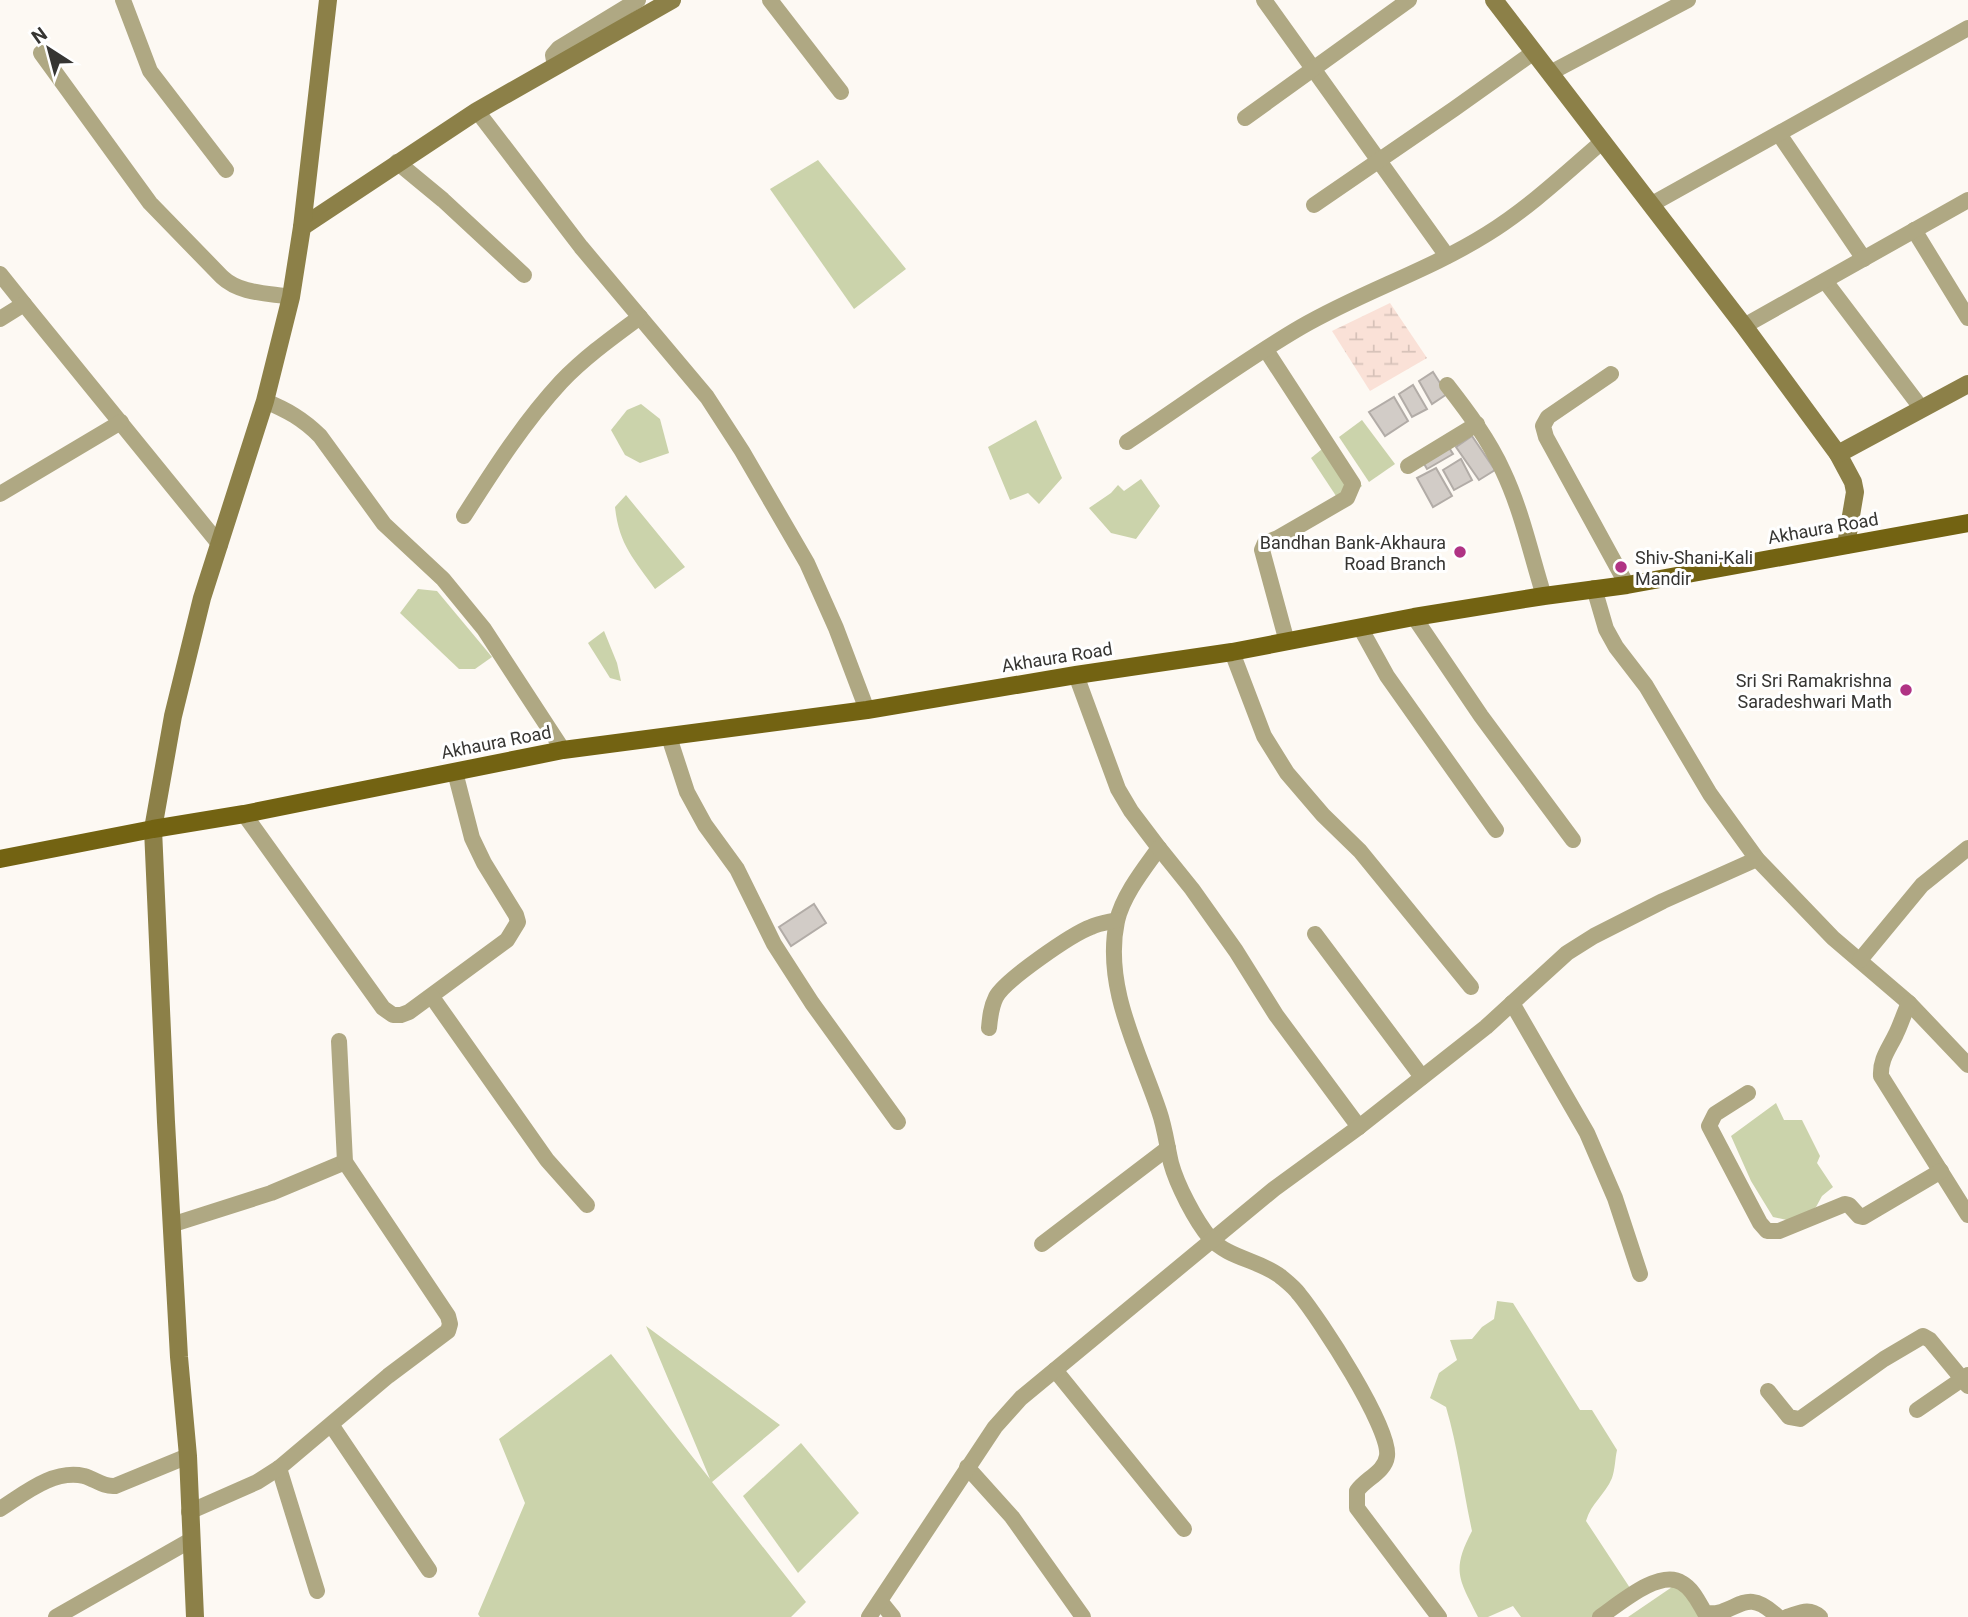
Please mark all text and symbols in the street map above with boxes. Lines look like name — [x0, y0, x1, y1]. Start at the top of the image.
north arrow — [14, 14, 84, 84]
text: N — [27, 22, 51, 49]
street label: Akhaura Road — [1766, 508, 1880, 548]
place label: Bandhan Bank-Akhaura Road Branch — [1260, 532, 1446, 574]
marker: Bandhan Bank-Akhaura Road Branch — [1452, 544, 1468, 560]
place label: Shiv-Shani-Kali Mandir — [1635, 547, 1753, 589]
marker: Shiv-Shani-Kali Mandir — [1613, 559, 1629, 575]
street label: Akhaura Road — [1000, 638, 1114, 676]
place label: Sri Sri Ramakrishna Saradeshwari Math — [1736, 670, 1892, 712]
marker: Sri Sri Ramakrishna Saradeshwari Math — [1898, 682, 1914, 698]
street label: Akhaura Road — [439, 721, 553, 763]

